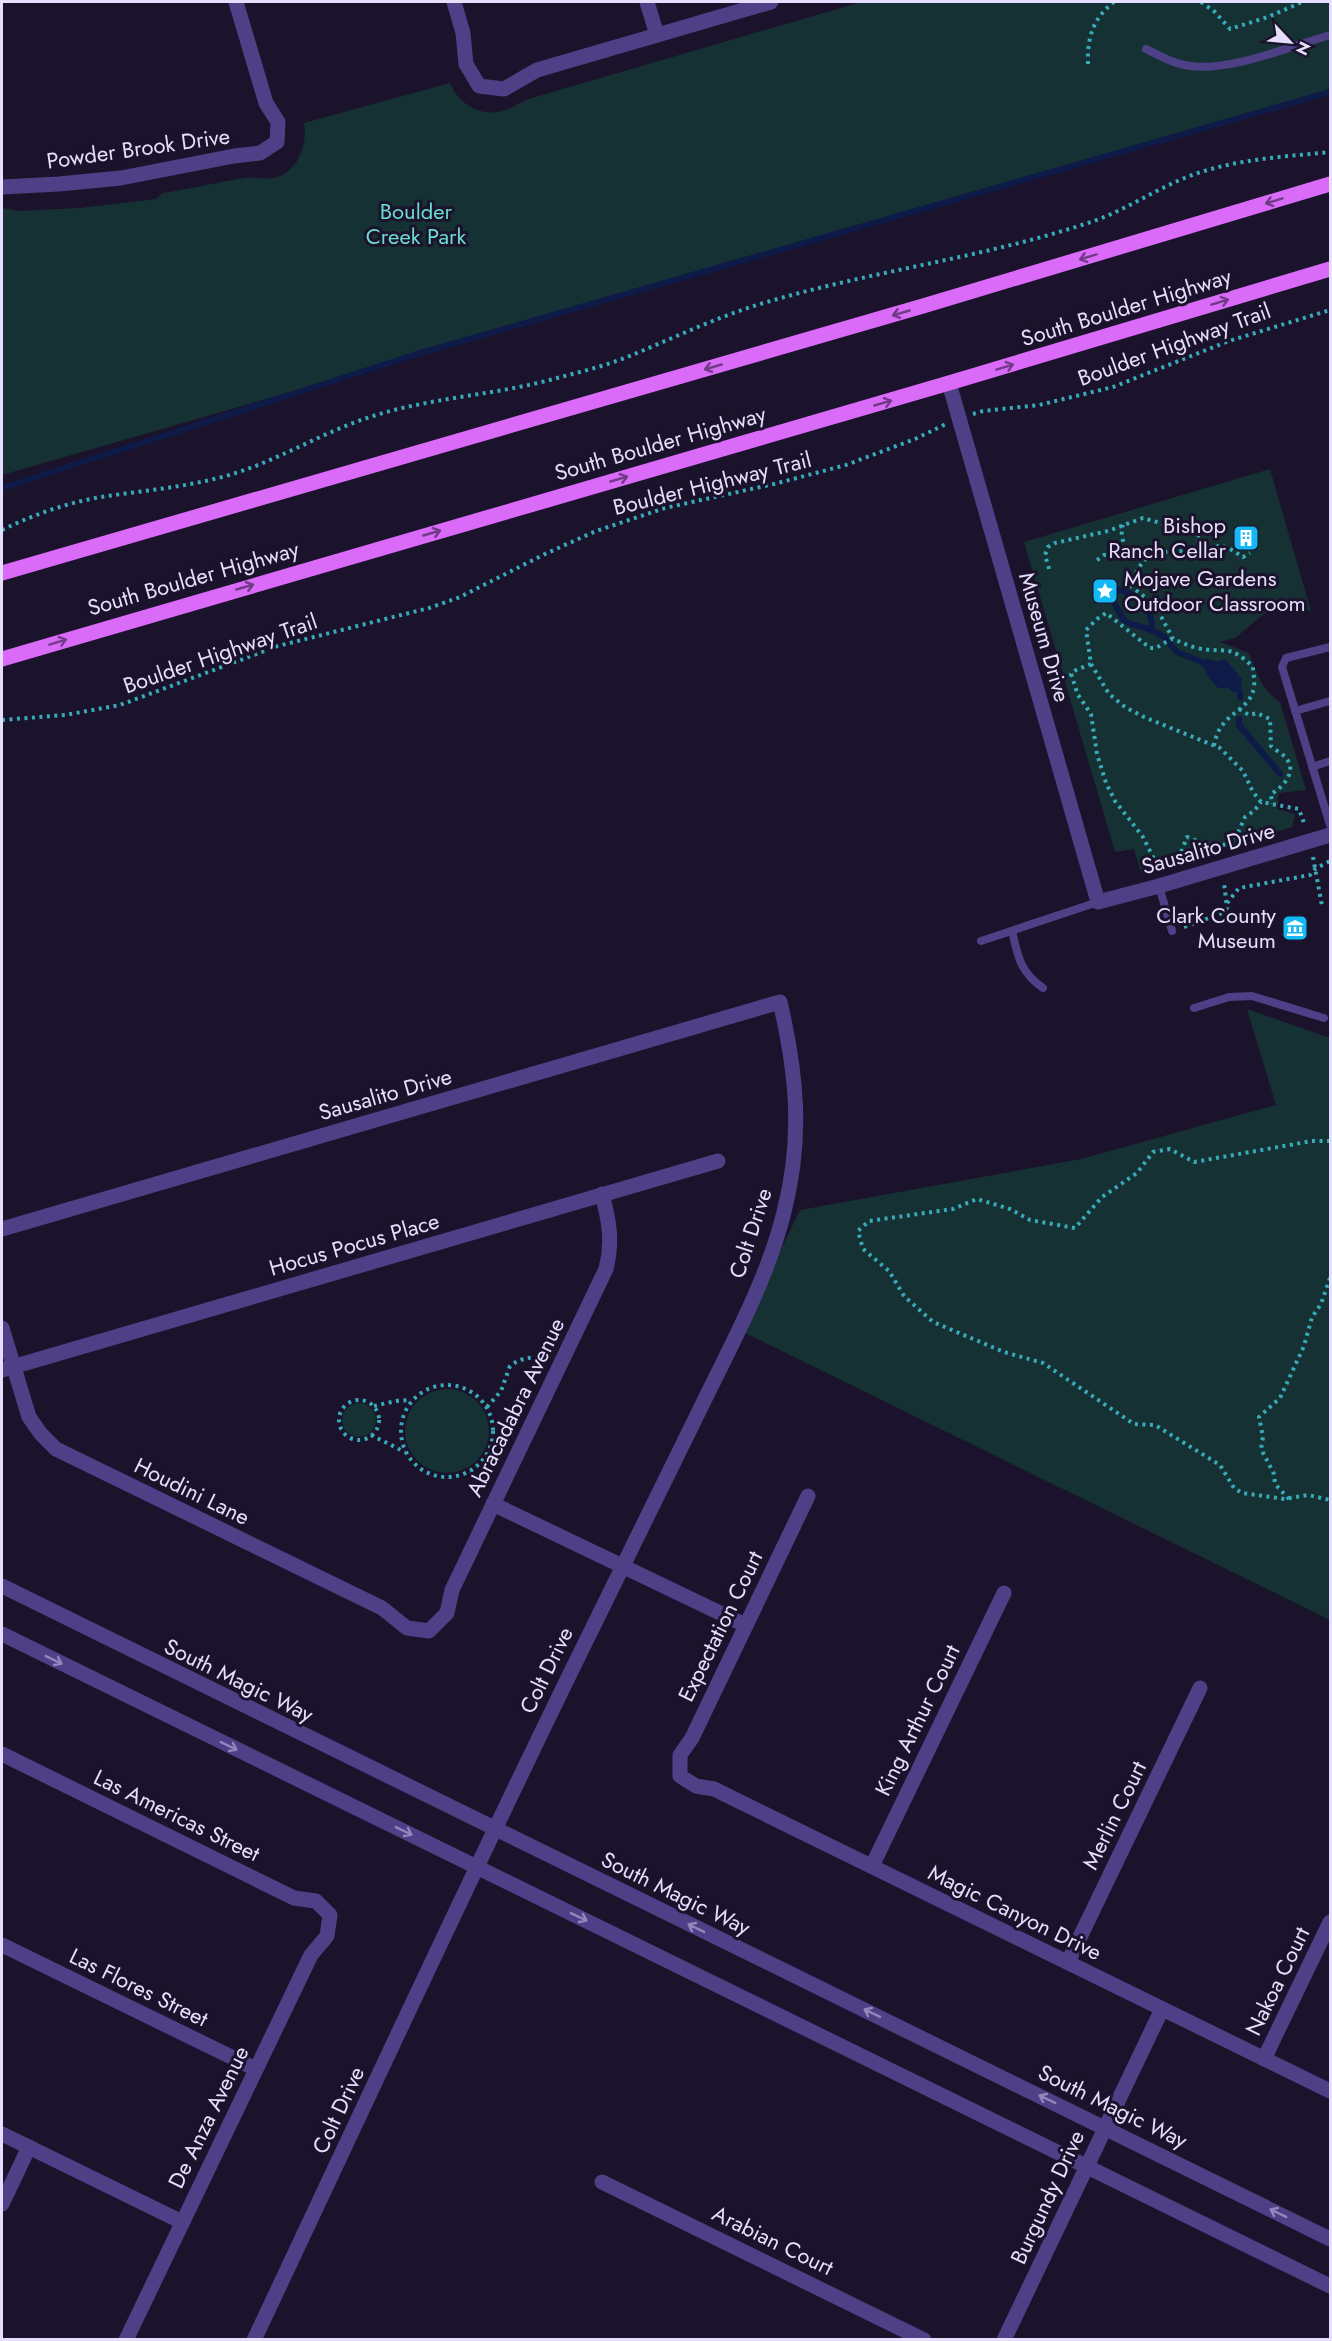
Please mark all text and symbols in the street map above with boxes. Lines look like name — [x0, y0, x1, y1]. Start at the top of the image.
north arrow — [1260, 12, 1320, 72]
text: N — [1290, 38, 1316, 59]
street label: Powder Brook Drive — [44, 119, 232, 177]
park label: Boulder Creek Park — [366, 195, 467, 252]
one-way arrow — [1265, 196, 1284, 207]
one-way arrow — [1079, 252, 1098, 263]
street label: South Boulder Highway — [1017, 260, 1235, 354]
street label: Boulder Highway Trail — [1073, 294, 1275, 394]
one-way arrow — [1210, 296, 1229, 307]
one-way arrow — [892, 308, 911, 319]
one-way arrow — [704, 361, 723, 373]
one-way arrow — [995, 361, 1014, 372]
one-way arrow — [874, 396, 893, 408]
street label: South Boulder Highway — [551, 397, 770, 488]
street label: Boulder Highway Trail — [609, 443, 815, 523]
one-way arrow — [609, 473, 628, 484]
place label: Bishop Ranch Cellar — [1108, 509, 1226, 566]
building icon: Bishop Ranch Cellar — [1231, 523, 1261, 553]
one-way arrow — [422, 527, 441, 538]
street label: South Boulder Highway — [84, 532, 303, 623]
place label: Mojave Gardens Outdoor Classroom — [1124, 562, 1306, 619]
street label: Museum Drive — [1011, 568, 1079, 706]
place icon: Mojave Gardens Outdoor Classroom — [1090, 576, 1120, 606]
one-way arrow — [235, 581, 254, 592]
street label: Boulder Highway Trail — [119, 605, 321, 701]
one-way arrow — [48, 636, 67, 647]
street label: Sausalito Drive — [1138, 814, 1278, 882]
place label: Clark County Museum — [1156, 899, 1276, 956]
museum icon: Clark County Museum — [1280, 913, 1310, 943]
street label: Sausalito Drive — [315, 1060, 455, 1128]
street label: Colt Drive — [720, 1184, 780, 1282]
street label: Hocus Pocus Place — [265, 1204, 443, 1284]
street label: Abracadabra Avenue — [458, 1312, 572, 1502]
street label: Houdini Lane — [129, 1449, 255, 1533]
street label: Expectation Court — [670, 1545, 771, 1707]
street label: Colt Drive — [511, 1621, 581, 1719]
street label: South Magic Way — [159, 1630, 319, 1730]
street label: King Arthur Court — [866, 1638, 968, 1801]
one-way arrow — [45, 1654, 63, 1666]
one-way arrow — [219, 1741, 237, 1752]
street label: Merlin Court — [1074, 1755, 1154, 1875]
street label: Las Americas Street — [89, 1761, 266, 1869]
one-way arrow — [395, 1826, 413, 1838]
street label: South Magic Way — [596, 1843, 756, 1943]
street label: Magic Canyon Drive — [923, 1856, 1107, 1968]
one-way arrow — [570, 1911, 588, 1923]
street label: Nakoa Court — [1237, 1920, 1317, 2041]
one-way arrow — [688, 1922, 706, 1933]
street label: Las Flores Street — [64, 1940, 214, 2035]
one-way arrow — [863, 2007, 881, 2019]
street label: De Anza Avenue — [160, 2040, 256, 2194]
street label: South Magic Way — [1033, 2056, 1193, 2156]
street label: Colt Drive — [304, 2061, 372, 2159]
one-way arrow — [1038, 2092, 1056, 2104]
street label: Burgundy Drive — [1002, 2125, 1092, 2269]
street label: Arabian Court — [707, 2197, 840, 2283]
one-way arrow — [1269, 2207, 1287, 2219]

